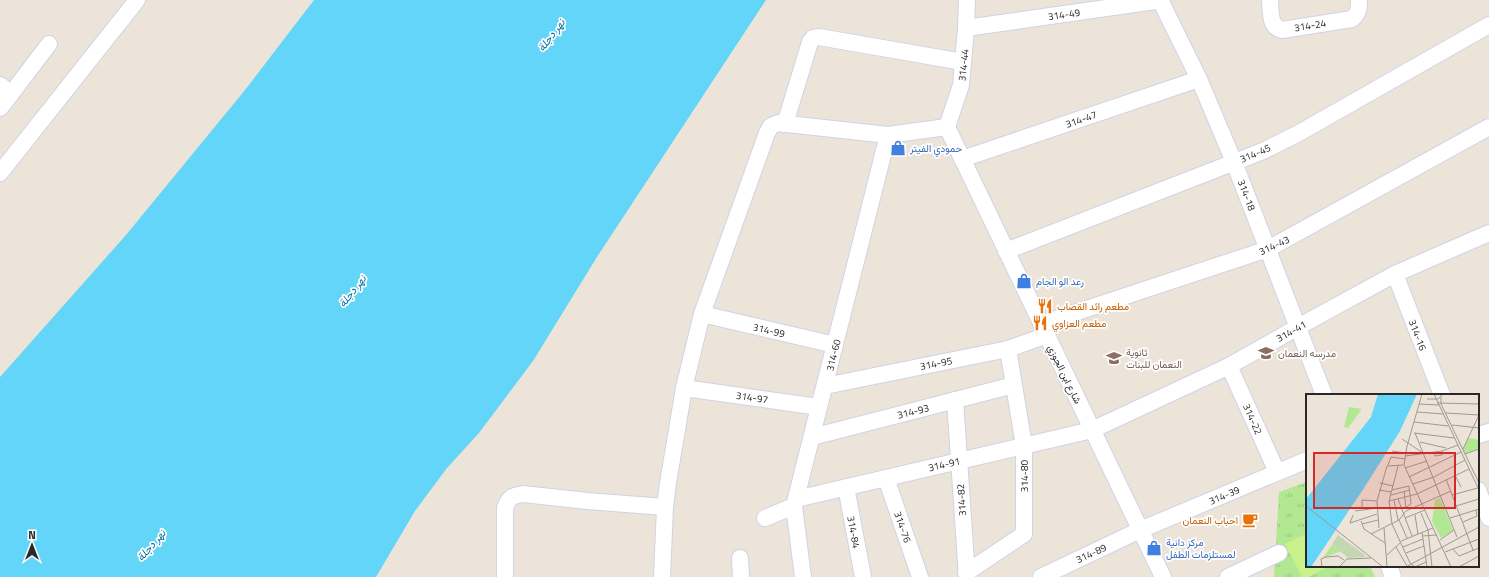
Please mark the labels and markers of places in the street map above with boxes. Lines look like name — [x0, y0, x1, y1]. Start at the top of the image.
shop icon: حمودي الفيتر — [889, 139, 907, 157]
place label: حمودي الفيتر — [909, 141, 962, 157]
shop icon: رعد الو الجام — [1015, 272, 1033, 290]
place label: رعد الو الجام — [1036, 274, 1084, 289]
restaurant icon: مطعم رائد القصاب — [1036, 297, 1054, 315]
place label: مطعم رائد القصاب — [1057, 299, 1129, 314]
restaurant icon: مطعم العزاوي — [1031, 314, 1049, 332]
place label: مطعم العزاوي — [1052, 316, 1106, 332]
school or university icon: مدرسه النعمان — [1257, 344, 1275, 362]
place label: ثانوية النعمان للبنات — [1126, 345, 1182, 372]
place label: مدرسه النعمان — [1278, 346, 1336, 361]
school or university icon: ثانوية النعمان للبنات — [1105, 349, 1123, 367]
cafe icon: احباب النعمان — [1241, 511, 1259, 529]
place label: احباب النعمان — [1183, 513, 1238, 528]
place label: مركز دانية لمستلزمات الطفل — [1166, 535, 1236, 562]
shop icon: مركز دانية لمستلزمات الطفل — [1145, 539, 1163, 557]

